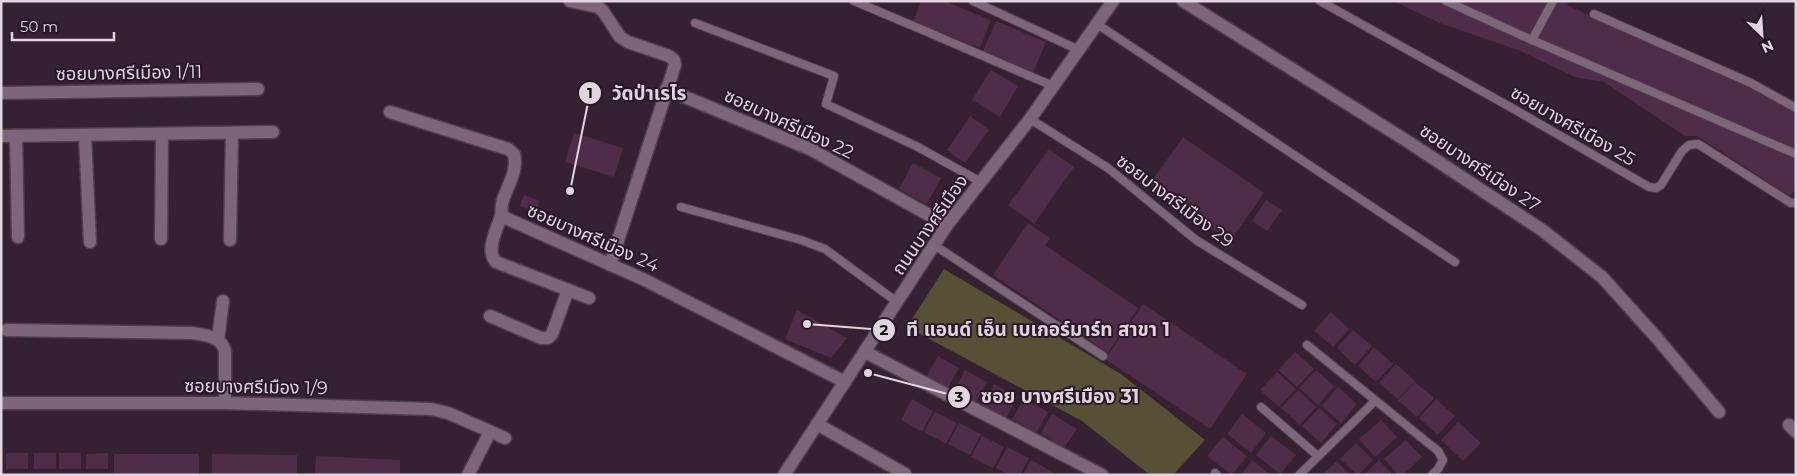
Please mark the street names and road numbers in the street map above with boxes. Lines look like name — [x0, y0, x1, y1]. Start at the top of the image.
street label: ซอยบางศรีเมือง 1/11 — [56, 61, 202, 85]
street label: ซอยบางศรีเมือง 25 — [1507, 81, 1639, 171]
street label: ซอยบางศรีเมือง 22 — [721, 84, 857, 164]
street label: ซอยบางศรีเมือง 27 — [1415, 120, 1545, 216]
street label: ซอยบางศรีเมือง 29 — [1112, 150, 1238, 252]
street label: ถนนบางศรีเมือง — [887, 171, 973, 279]
street label: ซอยบางศรีเมือง 24 — [524, 199, 662, 277]
street label: ซอยบางศรีเมือง 1/9 — [184, 375, 328, 399]

